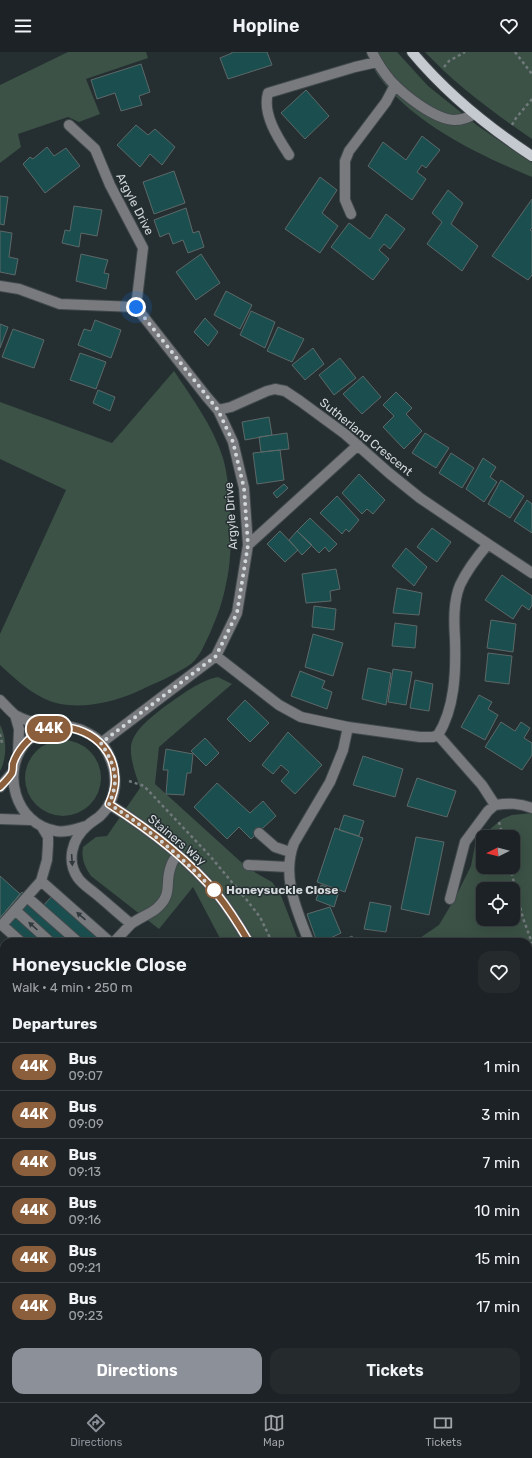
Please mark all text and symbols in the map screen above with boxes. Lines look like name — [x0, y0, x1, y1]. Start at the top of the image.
icon: menu — [12, 15, 34, 37]
text: Hopline — [232, 15, 300, 37]
icon: heart — [498, 15, 520, 37]
street label: Argyle Drive — [113, 171, 157, 238]
your location — [126, 297, 146, 317]
street label: Sutherland Crescent — [317, 395, 415, 479]
street label: Argyle Drive — [222, 481, 240, 550]
line badge: 44K — [26, 716, 72, 742]
text: 44K — [35, 720, 63, 737]
street label: Stainers Way — [145, 812, 209, 869]
north arrow — [476, 830, 520, 874]
map controls — [476, 830, 520, 926]
one-way arrow — [69, 854, 76, 866]
marker: Honeysuckle Close — [205, 881, 223, 899]
button: locate — [476, 882, 520, 926]
place label: Honeysuckle Close — [226, 883, 338, 897]
one-way arrow — [76, 912, 86, 921]
one-way arrow — [28, 921, 38, 931]
button: heart — [478, 951, 520, 993]
text: Honeysuckle Close — [12, 953, 187, 976]
text: Walk · 4 min · 250 m — [12, 980, 133, 995]
text: Departures — [12, 1015, 97, 1033]
text: Bus — [68, 1050, 97, 1068]
text: 44K — [20, 1058, 48, 1075]
text: 1 min — [484, 1058, 520, 1076]
text: 09:07 — [68, 1068, 103, 1083]
text: Bus — [68, 1098, 97, 1116]
text: 44K — [20, 1106, 48, 1123]
text: 3 min — [481, 1106, 520, 1124]
text: 09:09 — [68, 1116, 104, 1131]
text: Bus — [68, 1146, 97, 1164]
text: 44K — [20, 1154, 48, 1171]
text: 7 min — [483, 1154, 520, 1172]
text: 09:13 — [68, 1164, 101, 1179]
text: Bus — [68, 1194, 97, 1212]
text: 44K — [20, 1202, 48, 1219]
text: 10 min — [474, 1202, 520, 1220]
text: 09:16 — [68, 1212, 101, 1227]
text: Bus — [68, 1242, 97, 1260]
text: 44K — [20, 1250, 48, 1267]
text: 15 min — [475, 1250, 520, 1268]
text: 09:21 — [68, 1260, 101, 1275]
text: Bus — [68, 1290, 97, 1308]
text: 44K — [20, 1298, 48, 1315]
text: 17 min — [476, 1298, 520, 1316]
text: 09:23 — [68, 1308, 103, 1323]
button: Directions — [12, 1348, 262, 1394]
button: Tickets — [270, 1348, 520, 1394]
tab: Directions — [70, 1412, 122, 1449]
tab: Map — [263, 1412, 285, 1449]
tab: Tickets — [425, 1412, 462, 1449]

